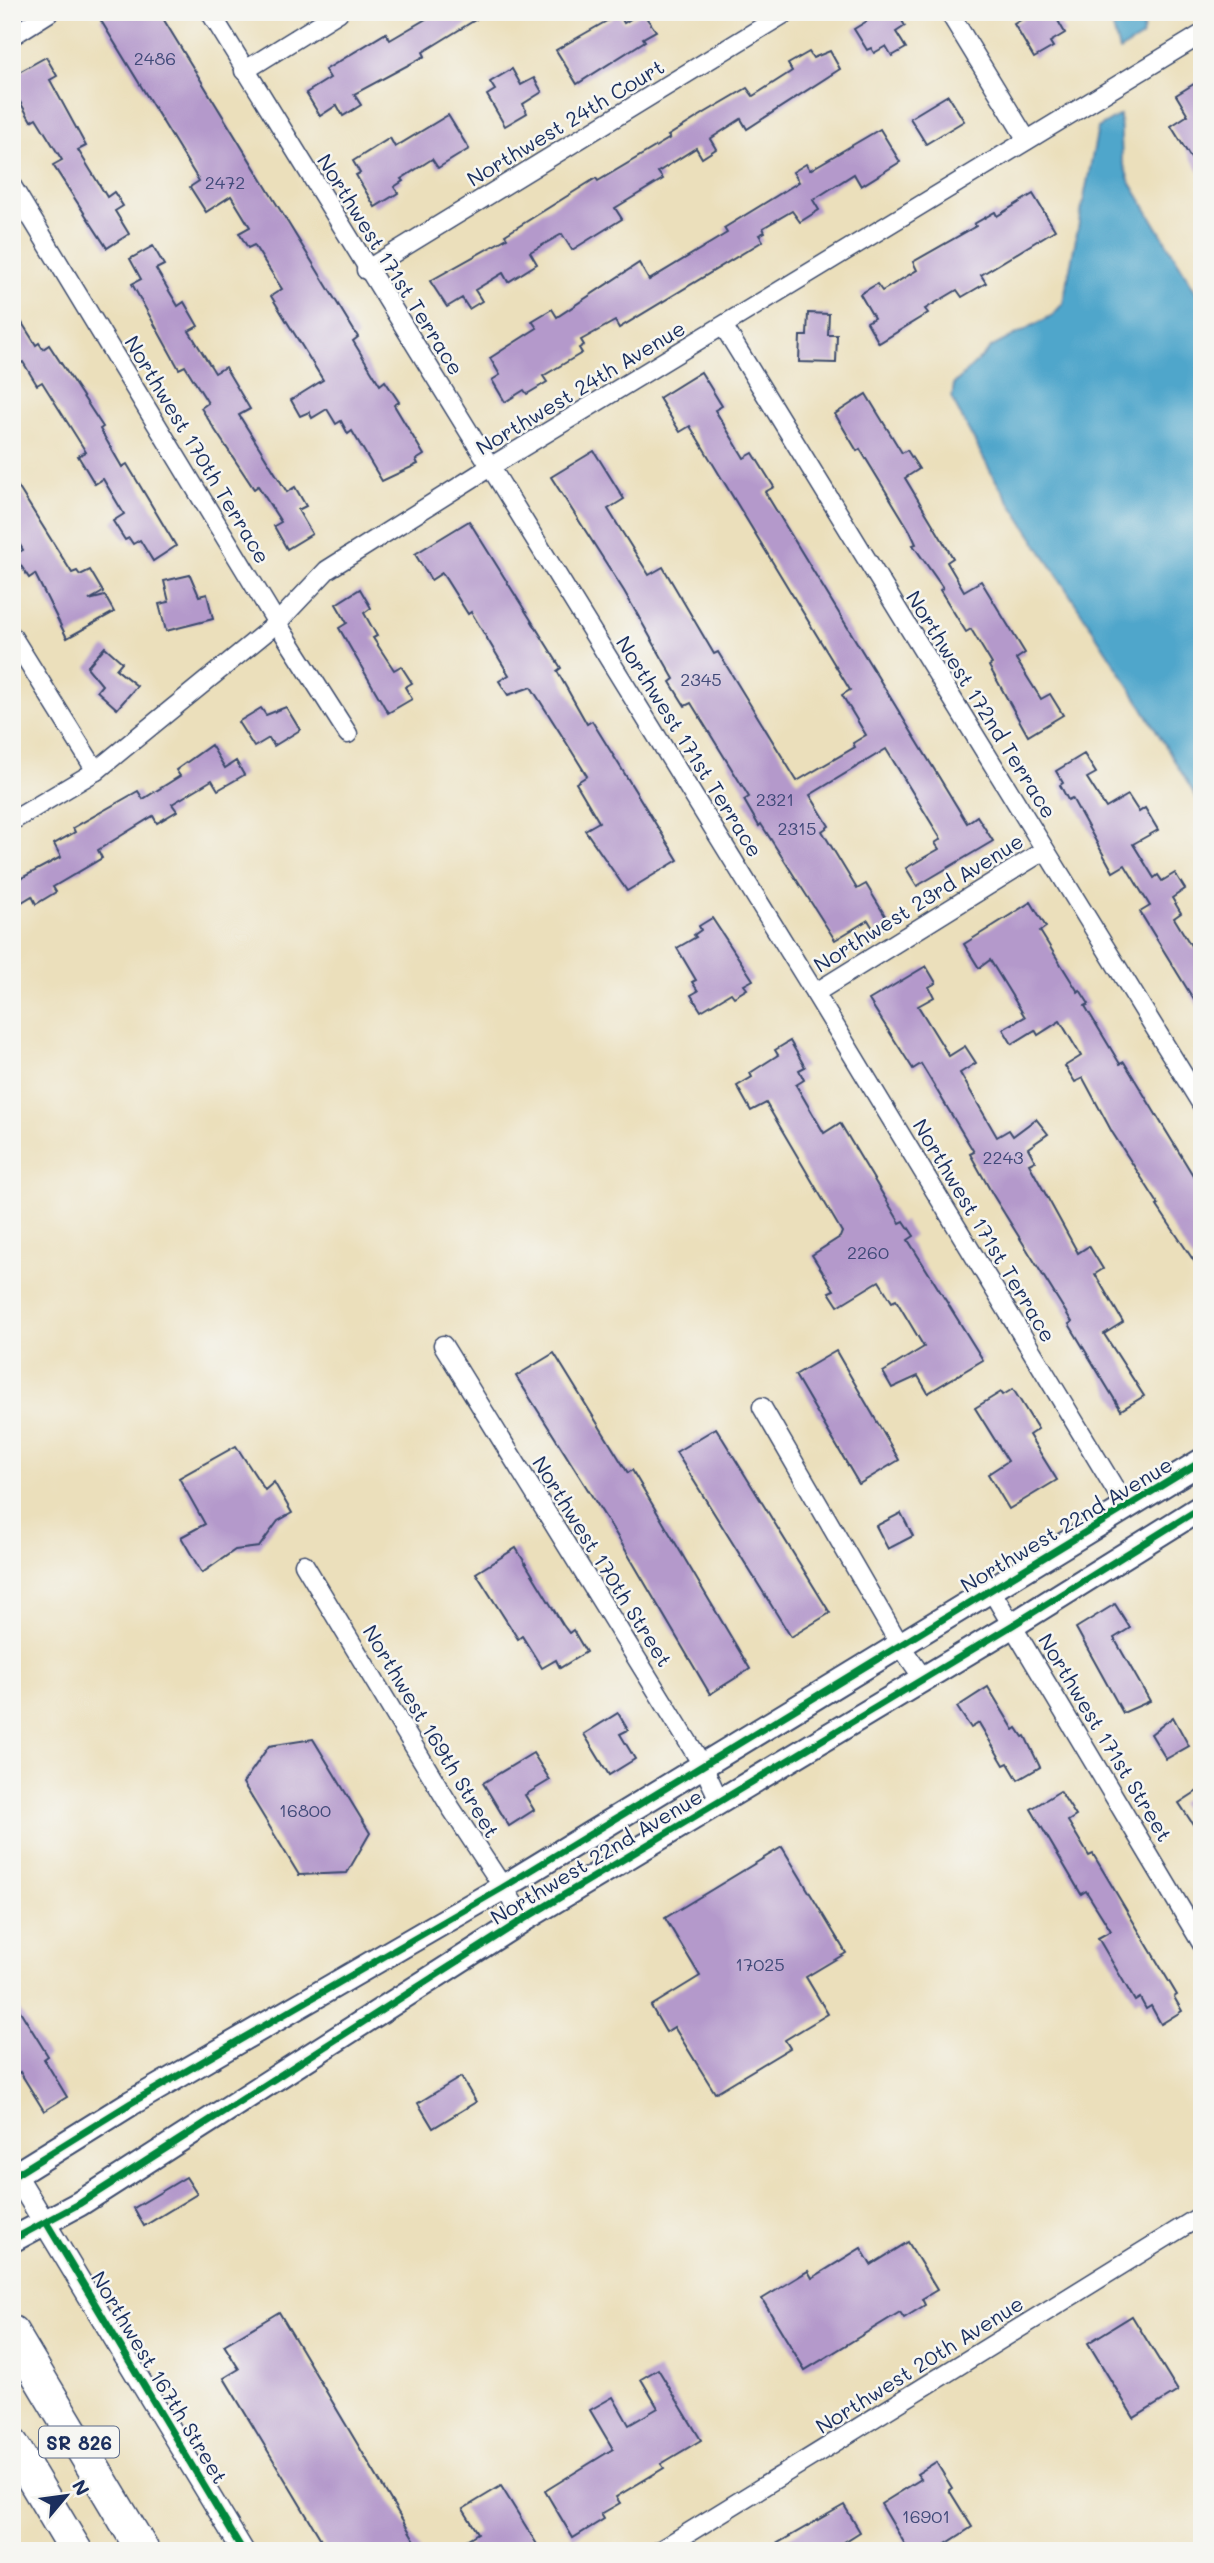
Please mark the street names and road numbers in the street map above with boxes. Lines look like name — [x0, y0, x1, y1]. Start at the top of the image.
street label: Northwest 24th Court — [461, 52, 669, 192]
street label: Northwest 171st Terrace — [312, 148, 470, 380]
street label: Northwest 24th Avenue — [470, 314, 690, 460]
street label: Northwest 170th Terrace — [119, 330, 277, 568]
street label: Northwest 172nd Terrace — [901, 585, 1063, 823]
street label: Northwest 171st Terrace — [611, 630, 769, 862]
street label: Northwest 23rd Avenue — [808, 826, 1028, 978]
street label: Northwest 171st Terrace — [908, 1113, 1062, 1347]
street label: Northwest 22nd Avenue — [955, 1450, 1177, 1598]
street label: Northwest 170th Street — [527, 1451, 679, 1671]
street label: Northwest 169th Street — [358, 1619, 506, 1843]
street label: Northwest 171st Street — [1033, 1628, 1179, 1846]
street label: Northwest 22nd Avenue — [485, 1782, 707, 1930]
street label: Northwest 167th Street — [86, 2266, 234, 2488]
street label: Northwest 20th Avenue — [810, 2289, 1028, 2439]
road number: SR 826 — [39, 2426, 119, 2458]

